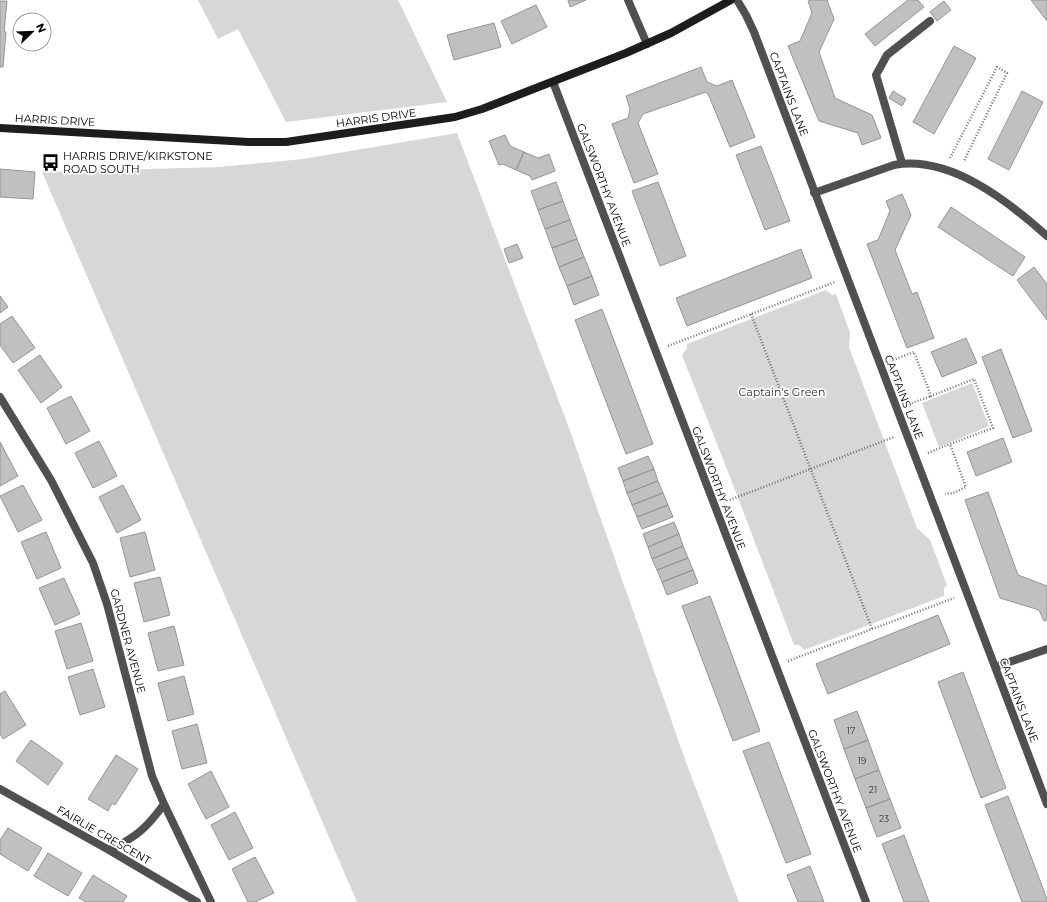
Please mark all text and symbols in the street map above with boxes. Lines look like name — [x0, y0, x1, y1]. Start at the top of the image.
north arrow — [12, 12, 52, 52]
text: N — [33, 21, 49, 35]
street label: CAPTAINS LANE — [766, 50, 812, 138]
street label: HARRIS DRIVE — [335, 105, 417, 131]
street label: HARRIS DRIVE — [14, 111, 96, 129]
street label: GALSWORTHY AVENUE — [574, 121, 634, 249]
place label: HARRIS DRIVE/KIRKSTONE ROAD SOUTH — [63, 149, 213, 176]
bus stop icon: HARRIS DRIVE/KIRKSTONE ROAD SOUTH — [40, 152, 60, 172]
street label: CAPTAINS LANE — [881, 353, 927, 441]
park label: Captain's Green — [739, 385, 825, 399]
street label: GALSWORTHY AVENUE — [689, 424, 749, 552]
street label: GARDNER AVENUE — [107, 587, 149, 695]
street label: CAPTAINS LANE — [996, 656, 1042, 744]
house number: 17 — [847, 725, 855, 736]
street label: GALSWORTHY AVENUE — [805, 727, 865, 855]
house number: 19 — [858, 755, 867, 766]
house number: 21 — [869, 784, 877, 795]
street label: FAIRLIE CRESCENT — [55, 802, 154, 868]
house number: 23 — [879, 813, 889, 824]

